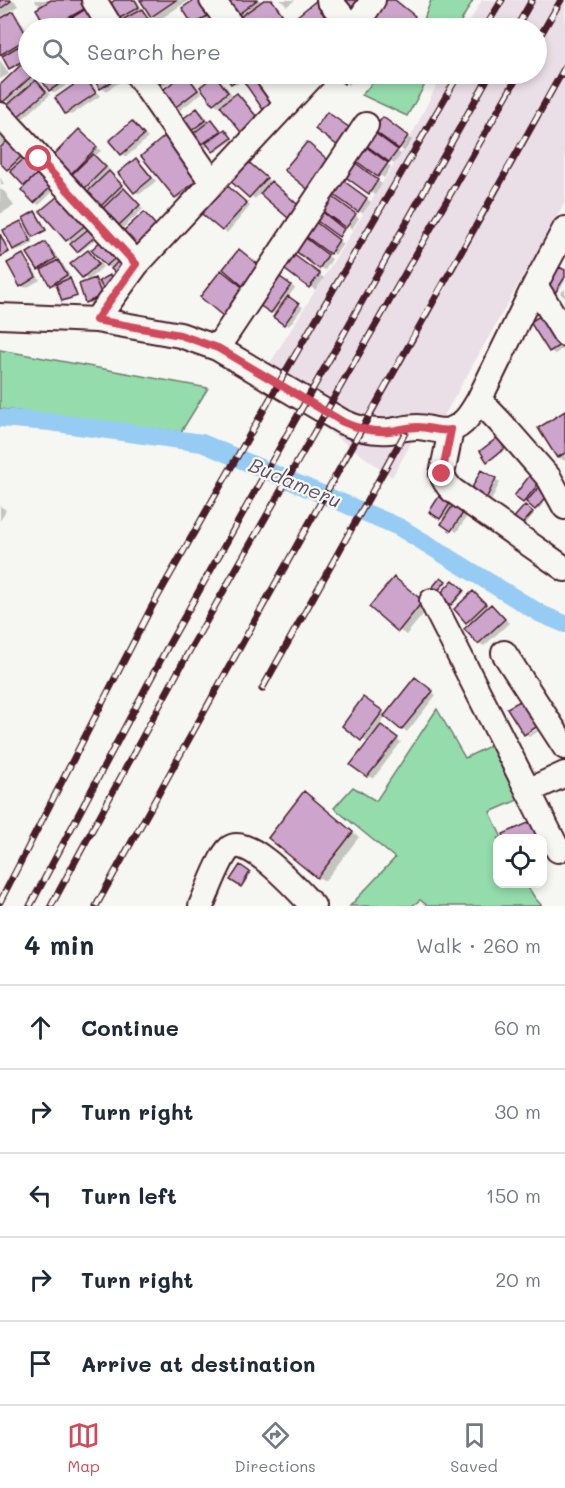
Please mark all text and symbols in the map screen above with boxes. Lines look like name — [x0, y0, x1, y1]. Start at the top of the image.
search box — [18, 18, 547, 84]
icon: search — [39, 35, 72, 68]
text: Search here — [87, 37, 221, 66]
route start — [25, 145, 51, 171]
water label: Budameru — [245, 451, 345, 513]
route end — [428, 460, 454, 486]
map controls — [493, 834, 547, 888]
button: locate — [493, 834, 547, 888]
text: 4 min — [24, 928, 94, 962]
text: Walk · 260 m — [416, 932, 541, 958]
icon: ahead — [24, 1011, 57, 1044]
text: Continue — [81, 1013, 179, 1042]
text: 60 m — [494, 1014, 541, 1040]
icon: right — [24, 1095, 57, 1128]
text: Turn right — [81, 1097, 193, 1126]
text: 30 m — [495, 1098, 541, 1124]
icon: left — [24, 1179, 57, 1212]
text: Turn left — [81, 1181, 177, 1210]
text: 150 m — [486, 1182, 541, 1208]
icon: right — [24, 1263, 57, 1296]
text: Turn right — [81, 1265, 193, 1294]
text: 20 m — [495, 1266, 541, 1292]
icon: arrive — [24, 1347, 57, 1380]
text: Arrive at destination — [81, 1349, 316, 1378]
tab: Map — [67, 1419, 100, 1476]
tab: Directions — [235, 1419, 316, 1476]
tab: Saved — [450, 1419, 498, 1476]

